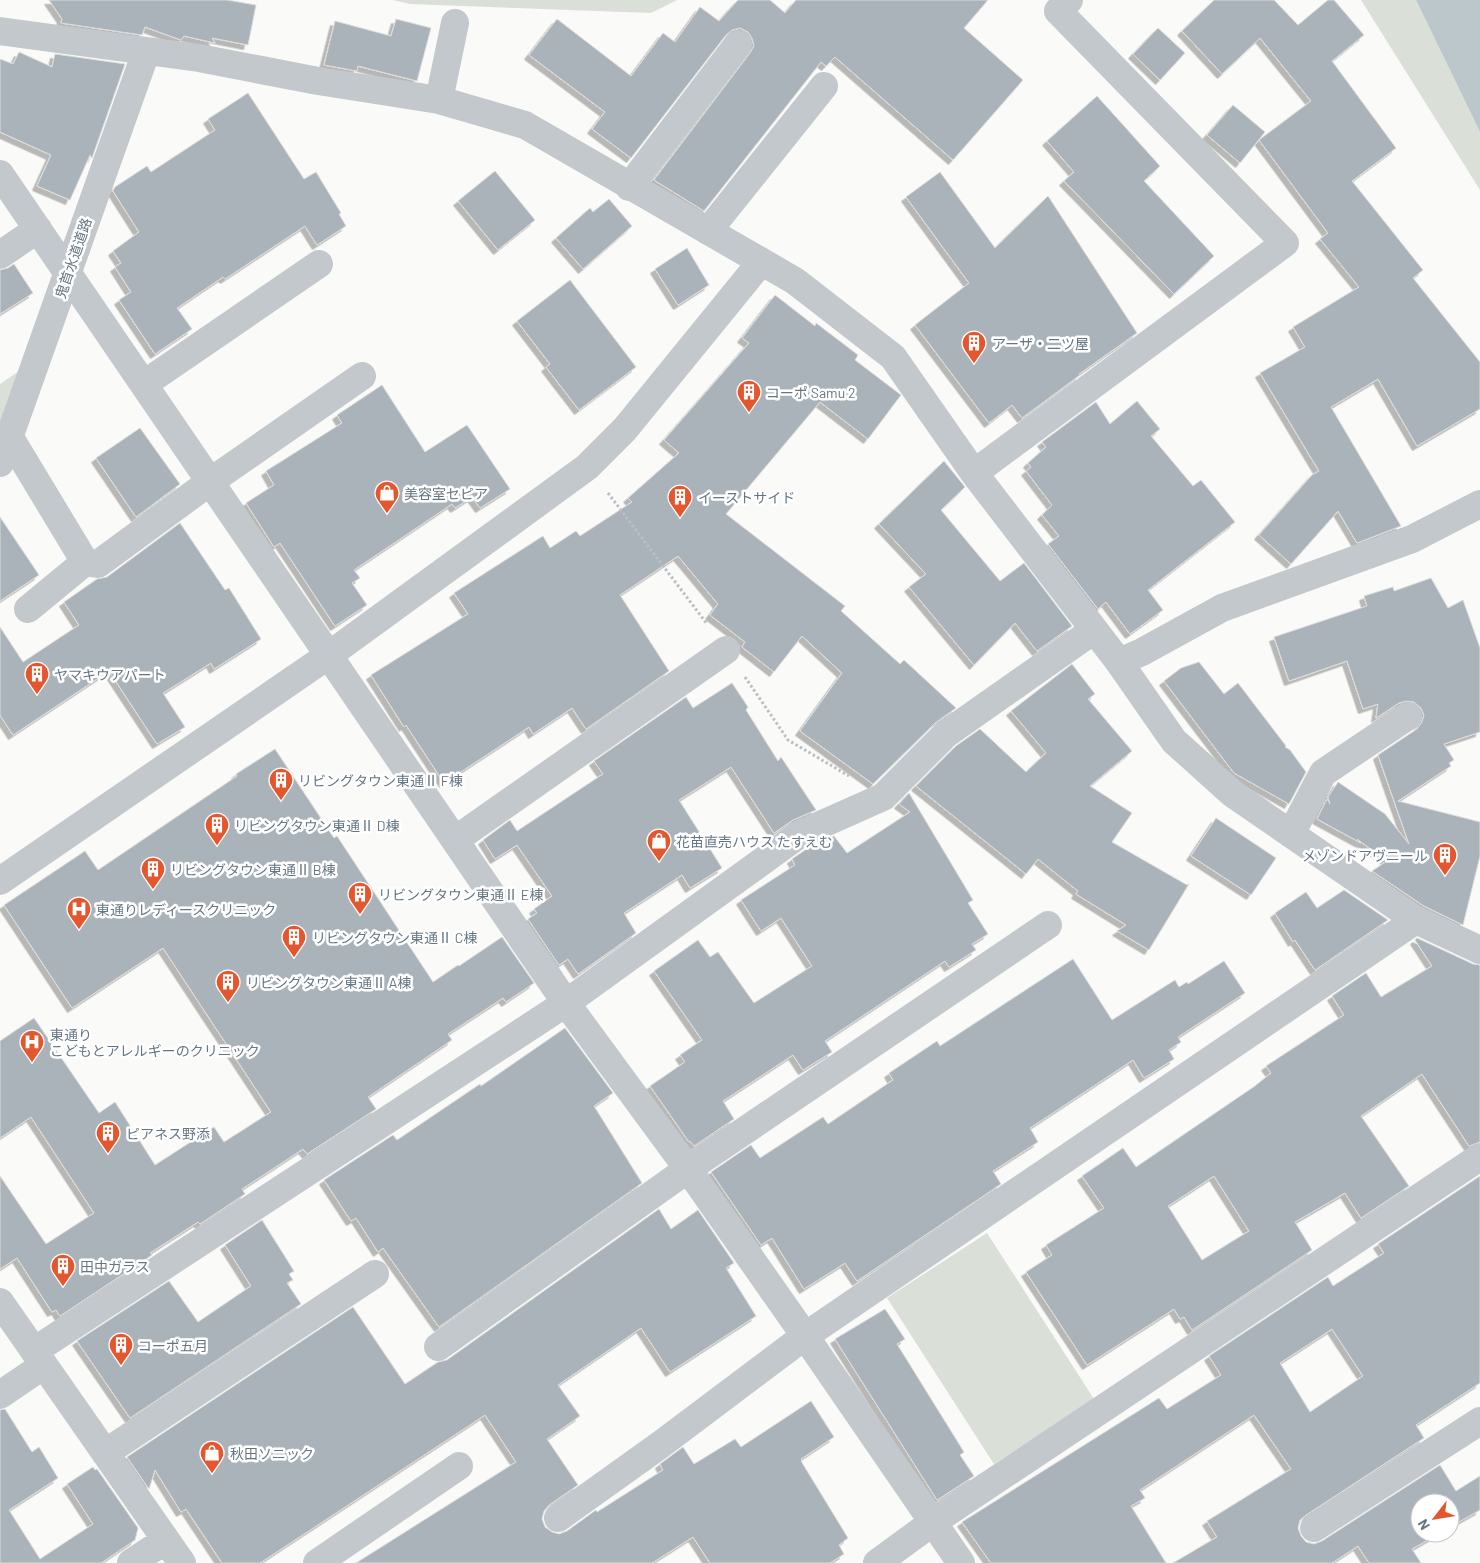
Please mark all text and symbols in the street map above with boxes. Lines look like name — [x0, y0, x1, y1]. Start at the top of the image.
street label: 鬼首水道道路 — [51, 216, 95, 300]
building icon: アーザ・二ツ屋 — [961, 330, 987, 364]
place label: アーザ・二ツ屋 — [992, 335, 1089, 352]
building icon: コーポ Samu 2 — [736, 379, 762, 413]
place label: コーポ Samu 2 — [766, 384, 856, 401]
shop icon: 美容室セピア — [374, 480, 400, 514]
building icon: イーストサイド — [667, 484, 693, 518]
place label: 美容室セピア — [404, 485, 488, 502]
place label: イーストサイド — [698, 489, 795, 506]
building icon: ヤマキウアパート — [24, 661, 50, 695]
place label: ヤマキウアパート — [54, 666, 166, 683]
building icon: リビングタウン東通Ⅱ F棟 — [268, 767, 294, 801]
place label: リビングタウン東通Ⅱ F棟 — [298, 772, 463, 789]
building icon: リビングタウン東通Ⅱ D棟 — [204, 812, 230, 846]
place label: リビングタウン東通Ⅱ D棟 — [234, 817, 399, 834]
shop icon: 花苗直売ハウス たすえむ — [646, 828, 672, 862]
place label: 花苗直売ハウス たすえむ — [676, 833, 833, 850]
building icon: メゾンドアヴニール — [1432, 842, 1458, 876]
place label: メゾンドアヴニール — [1302, 847, 1428, 864]
building icon: リビングタウン東通Ⅱ B棟 — [140, 856, 166, 890]
place label: リビングタウン東通Ⅱ B棟 — [170, 861, 336, 878]
building icon: リビングタウン東通Ⅱ E棟 — [347, 881, 373, 915]
place label: リビングタウン東通Ⅱ E棟 — [378, 886, 543, 903]
hospital icon: 東通りレディースクリニック — [66, 896, 92, 930]
place label: 東通りレディースクリニック — [96, 901, 276, 918]
building icon: リビングタウン東通Ⅱ C棟 — [281, 924, 307, 958]
place label: リビングタウン東通Ⅱ C棟 — [312, 929, 477, 946]
building icon: リビングタウン東通Ⅱ A棟 — [215, 969, 241, 1003]
place label: リビングタウン東通Ⅱ A棟 — [246, 974, 411, 991]
place label: 東通り こどもとアレルギーのクリニック — [50, 1026, 260, 1059]
hospital icon: 東通り こどもとアレルギーのクリニック — [19, 1029, 45, 1063]
building icon: ピアネス野添 — [95, 1120, 121, 1154]
place label: ピアネス野添 — [126, 1125, 210, 1142]
building icon: 田中ガラス — [50, 1253, 76, 1287]
place label: 田中ガラス — [80, 1258, 150, 1275]
building icon: コーポ五月 — [108, 1332, 134, 1366]
place label: コーポ五月 — [138, 1337, 208, 1354]
shop icon: 秋田ソニック — [199, 1440, 225, 1474]
place label: 秋田ソニック — [230, 1445, 314, 1462]
north arrow — [1410, 1493, 1460, 1543]
text: N — [1414, 1517, 1433, 1533]

